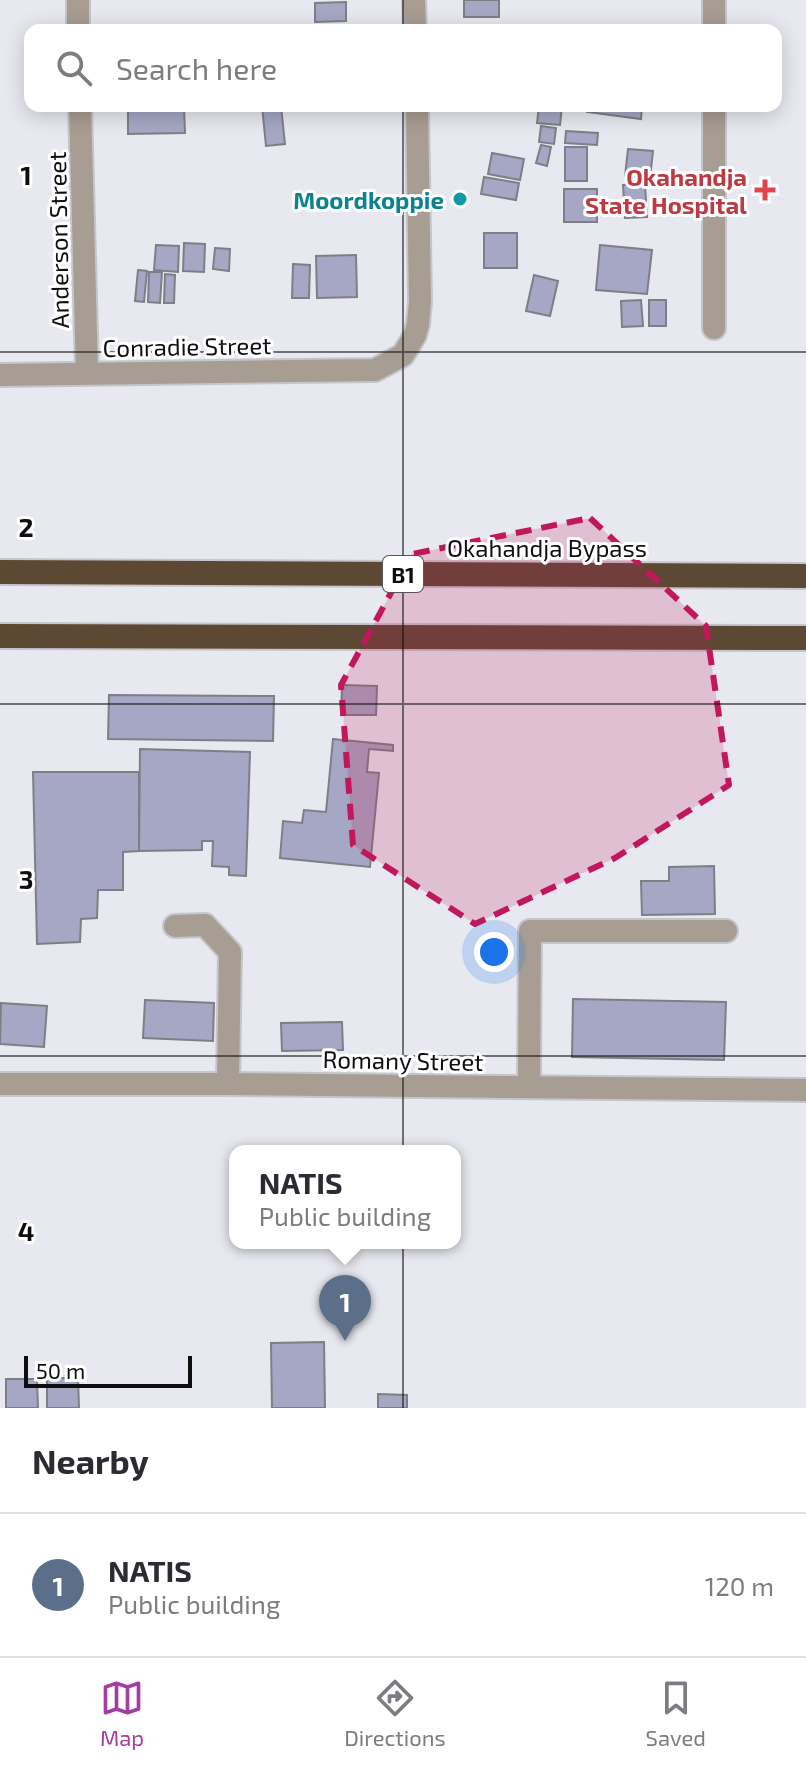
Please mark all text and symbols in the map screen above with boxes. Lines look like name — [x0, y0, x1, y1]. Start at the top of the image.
search box — [24, 24, 782, 112]
icon: search — [52, 46, 96, 90]
text: Search here — [116, 50, 277, 86]
street label: Anderson Street — [42, 151, 74, 329]
text: 1 — [20, 159, 32, 190]
place label: Okahandja State Hospital — [585, 162, 747, 219]
marker: Okahandja State Hospital — [754, 179, 776, 201]
place label: Moordkoppie — [293, 185, 444, 214]
marker: Moordkoppie — [451, 190, 469, 208]
street label: Conradie Street — [102, 330, 272, 362]
text: 2 — [18, 511, 34, 542]
street label: Okahandja Bypass — [447, 533, 647, 562]
road number: B1 — [383, 556, 423, 592]
text: 3 — [19, 863, 33, 894]
your location — [474, 932, 514, 972]
street label: Romany Street — [322, 1044, 484, 1076]
popup — [229, 1145, 461, 1249]
text: NATIS — [259, 1164, 343, 1200]
text: Public building — [259, 1200, 431, 1231]
text: 4 — [18, 1215, 34, 1246]
pin: 1 — [319, 1275, 371, 1341]
scale bar — [24, 1352, 192, 1388]
text: 50 m — [36, 1357, 85, 1383]
text: Nearby — [32, 1440, 149, 1481]
text: NATIS — [108, 1552, 192, 1588]
text: 1 — [52, 1570, 64, 1601]
text: 120 m — [705, 1570, 774, 1601]
text: Public building — [108, 1588, 280, 1619]
tab: Map — [100, 1676, 144, 1750]
tab: Directions — [344, 1676, 446, 1750]
tab: Saved — [646, 1676, 706, 1750]

